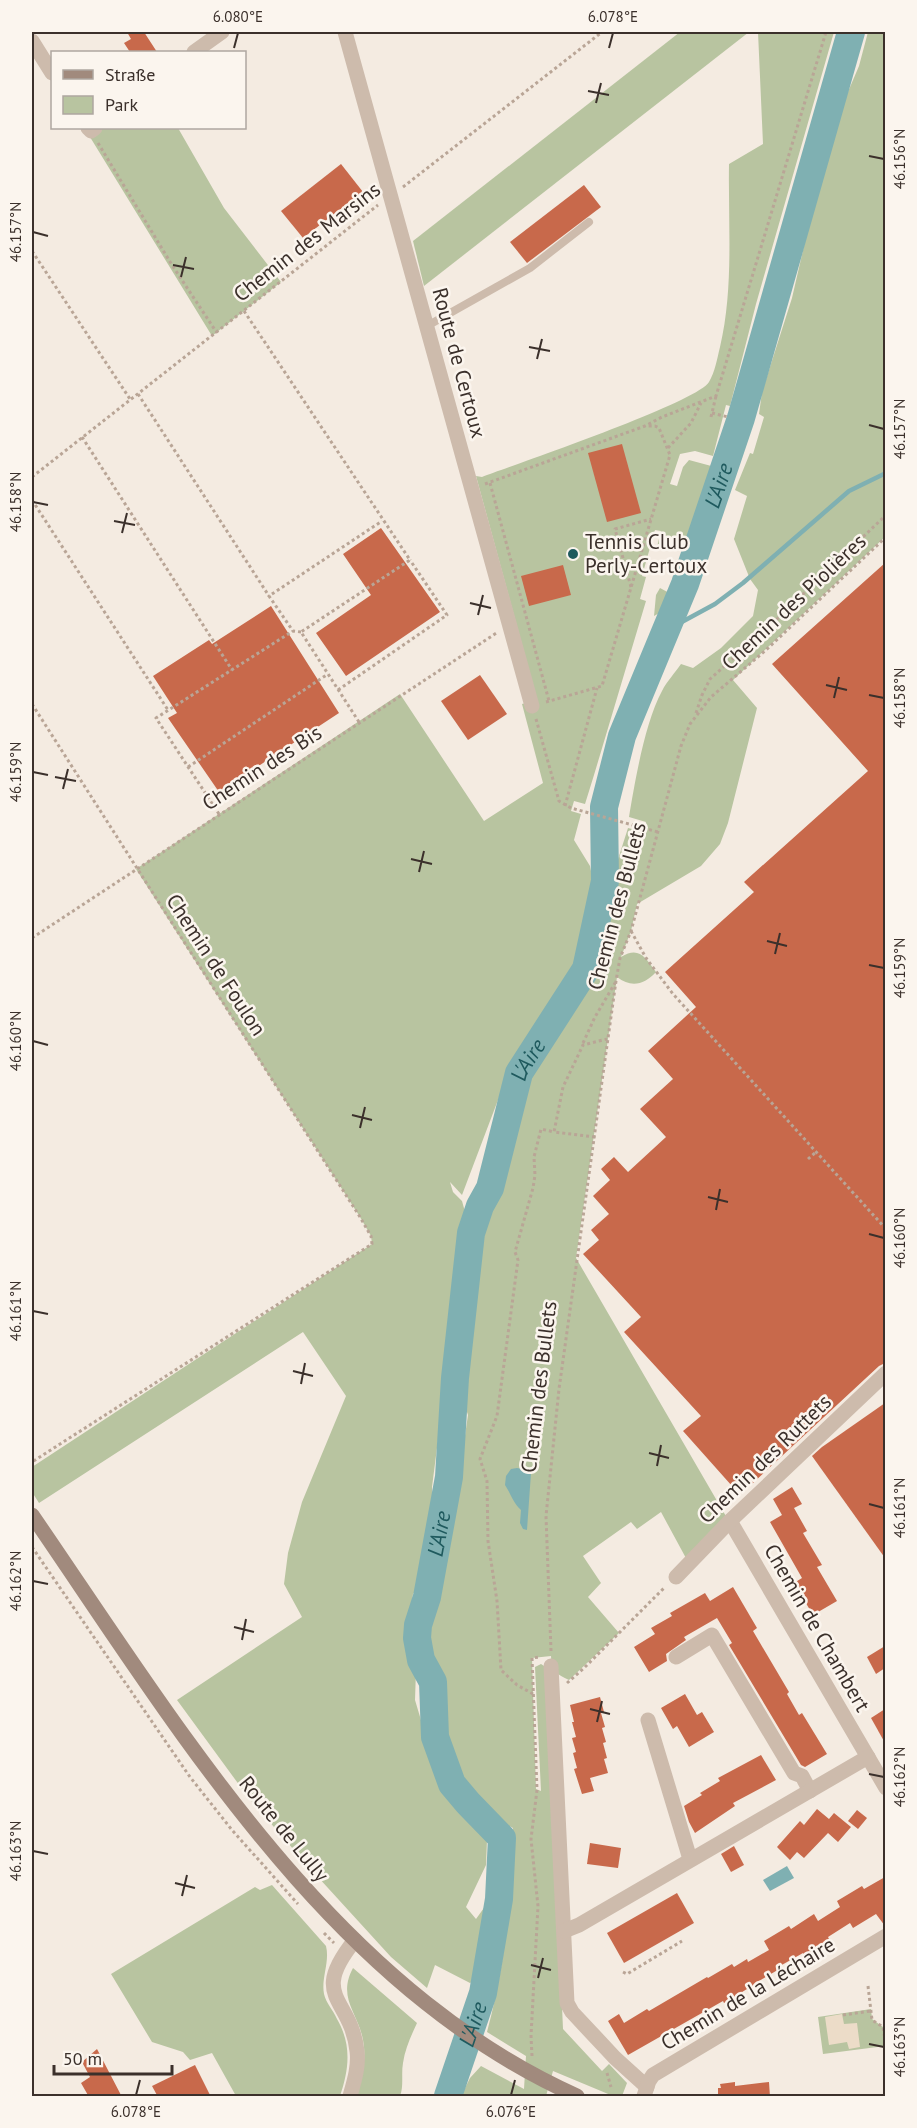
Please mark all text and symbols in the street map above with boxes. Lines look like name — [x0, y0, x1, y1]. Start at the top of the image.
text: 6.080°E — [213, 7, 263, 26]
text: 6.078°E — [588, 7, 638, 26]
legend — [51, 51, 246, 129]
text: Straße — [105, 63, 156, 86]
text: Park — [105, 93, 138, 116]
text: 46.156°N — [890, 129, 909, 189]
street label: Chemin des Marsins — [228, 176, 386, 307]
text: 46.157°N — [6, 202, 25, 262]
street label: Route de Certoux — [426, 285, 493, 441]
text: 46.157°N — [890, 399, 909, 459]
water label: L'Aire — [698, 459, 739, 511]
text: 46.158°N — [6, 472, 25, 532]
place label: Tennis Club Perly-Certoux — [585, 528, 707, 579]
street label: Chemin des Piolières — [716, 528, 872, 676]
marker: Tennis Club Perly-Certoux — [566, 547, 580, 561]
text: 46.158°N — [890, 668, 909, 728]
street label: Chemin des Bis — [197, 719, 327, 816]
text: 46.159°N — [6, 742, 25, 802]
street label: Chemin des Bullets — [581, 819, 652, 993]
street label: Chemin de Foulon — [160, 889, 272, 1041]
text: 46.159°N — [890, 938, 909, 998]
text: 46.160°N — [6, 1011, 25, 1071]
water label: L'Aire — [504, 1033, 552, 1083]
text: 46.160°N — [890, 1208, 909, 1268]
text: 46.161°N — [6, 1281, 25, 1341]
street label: Chemin des Bullets — [515, 1300, 562, 1474]
street label: Chemin des Ruttets — [692, 1388, 837, 1529]
text: 46.161°N — [890, 1478, 909, 1538]
water label: L'Aire — [421, 1508, 457, 1559]
street label: Chemin de Chambert — [758, 1539, 876, 1716]
text: 46.162°N — [6, 1551, 25, 1611]
text: 46.162°N — [890, 1747, 909, 1807]
street label: Route de Lully — [233, 1770, 335, 1887]
text: 46.163°N — [6, 1821, 25, 1881]
street label: Chemin de la Léchaire — [656, 1931, 840, 2056]
water label: L'Aire — [452, 1997, 493, 2050]
text: 46.163°N — [890, 2017, 909, 2077]
scale bar — [54, 2038, 172, 2076]
text: 50 m — [63, 2047, 102, 2070]
text: 6.078°E — [111, 2102, 161, 2121]
text: 6.076°E — [486, 2102, 536, 2121]

